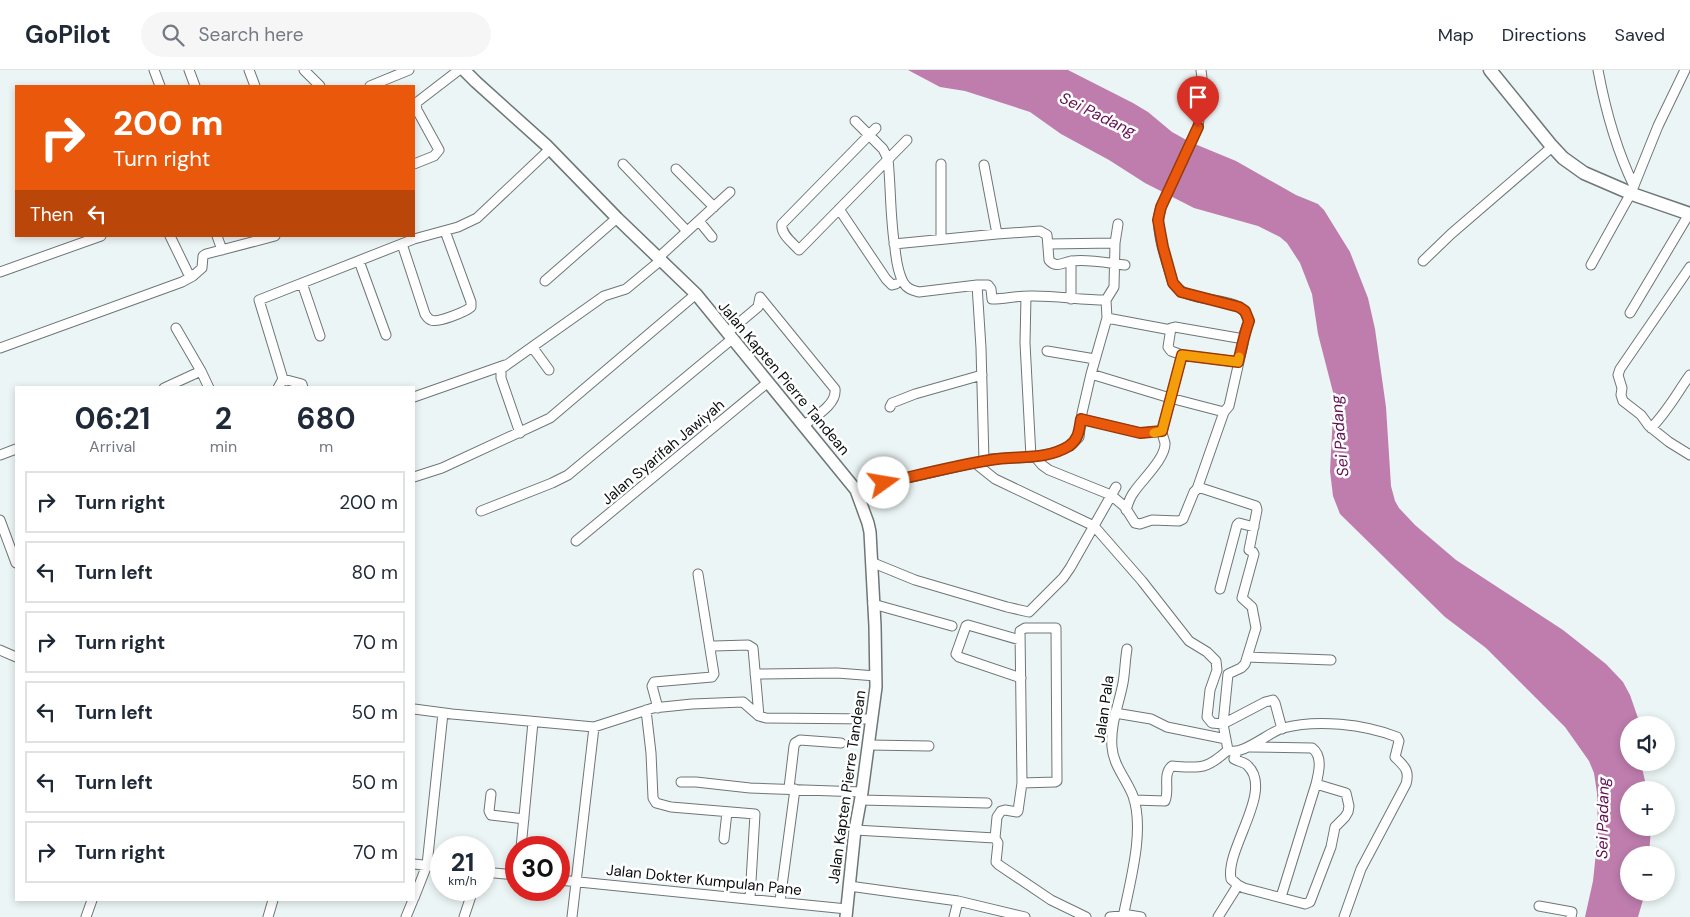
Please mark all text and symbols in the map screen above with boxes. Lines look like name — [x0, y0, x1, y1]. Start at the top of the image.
search box — [141, 12, 491, 57]
text: GoPilot — [25, 19, 111, 50]
icon: search — [159, 21, 187, 49]
text: Search here — [199, 22, 303, 47]
text: Map — [1438, 23, 1474, 47]
text: Directions — [1502, 23, 1587, 47]
text: Saved — [1615, 23, 1665, 47]
pin — [1177, 76, 1219, 127]
icon: arrive — [1184, 83, 1212, 111]
water label: Sei Padang — [1056, 87, 1140, 142]
text: 200 m — [113, 100, 224, 146]
icon: right — [30, 105, 95, 170]
text: Turn right — [113, 144, 210, 173]
icon: left — [83, 200, 111, 228]
text: Then — [30, 202, 73, 227]
street label: Jalan Kapten Pierre Tandean — [714, 297, 854, 459]
water label: Sei Padang — [1325, 393, 1354, 478]
street label: Jalan Syarifah Jawiyah — [597, 395, 729, 509]
text: 06:21 — [74, 399, 150, 438]
text: 2 — [215, 399, 232, 438]
text: 680 — [296, 399, 356, 438]
text: Arrival — [89, 436, 136, 457]
text: min — [210, 436, 237, 457]
text: m — [319, 436, 333, 457]
position arrow — [857, 456, 909, 508]
icon: right — [32, 488, 60, 516]
text: Turn right — [75, 490, 165, 515]
text: 200 m — [339, 490, 398, 515]
icon: left — [32, 558, 60, 586]
text: Turn left — [75, 560, 153, 585]
text: 80 m — [351, 560, 398, 585]
icon: right — [32, 628, 60, 656]
text: Turn right — [75, 630, 165, 655]
text: 70 m — [353, 630, 398, 655]
street label: Jalan Pala — [1089, 674, 1119, 744]
street label: Jalan Kapten Pierre Tandean — [824, 689, 870, 885]
icon: left — [32, 698, 60, 726]
text: Turn left — [75, 700, 153, 725]
text: 50 m — [351, 700, 398, 725]
map controls — [1620, 716, 1675, 901]
button: sound — [1620, 716, 1675, 771]
icon: left — [32, 768, 60, 796]
text: Turn left — [75, 770, 153, 795]
text: 50 m — [351, 770, 398, 795]
water label: Sei Padang — [1591, 776, 1614, 859]
button: + — [1620, 781, 1675, 836]
speed limit sign: 30 — [505, 836, 570, 901]
icon: right — [32, 838, 60, 866]
text: Turn right — [75, 840, 165, 865]
text: 70 m — [353, 840, 398, 865]
text: 21 — [451, 846, 474, 879]
button: − — [1620, 846, 1675, 901]
street label: Jalan Dokter Kumpulan Pane — [605, 860, 803, 900]
text: km/h — [448, 873, 477, 889]

